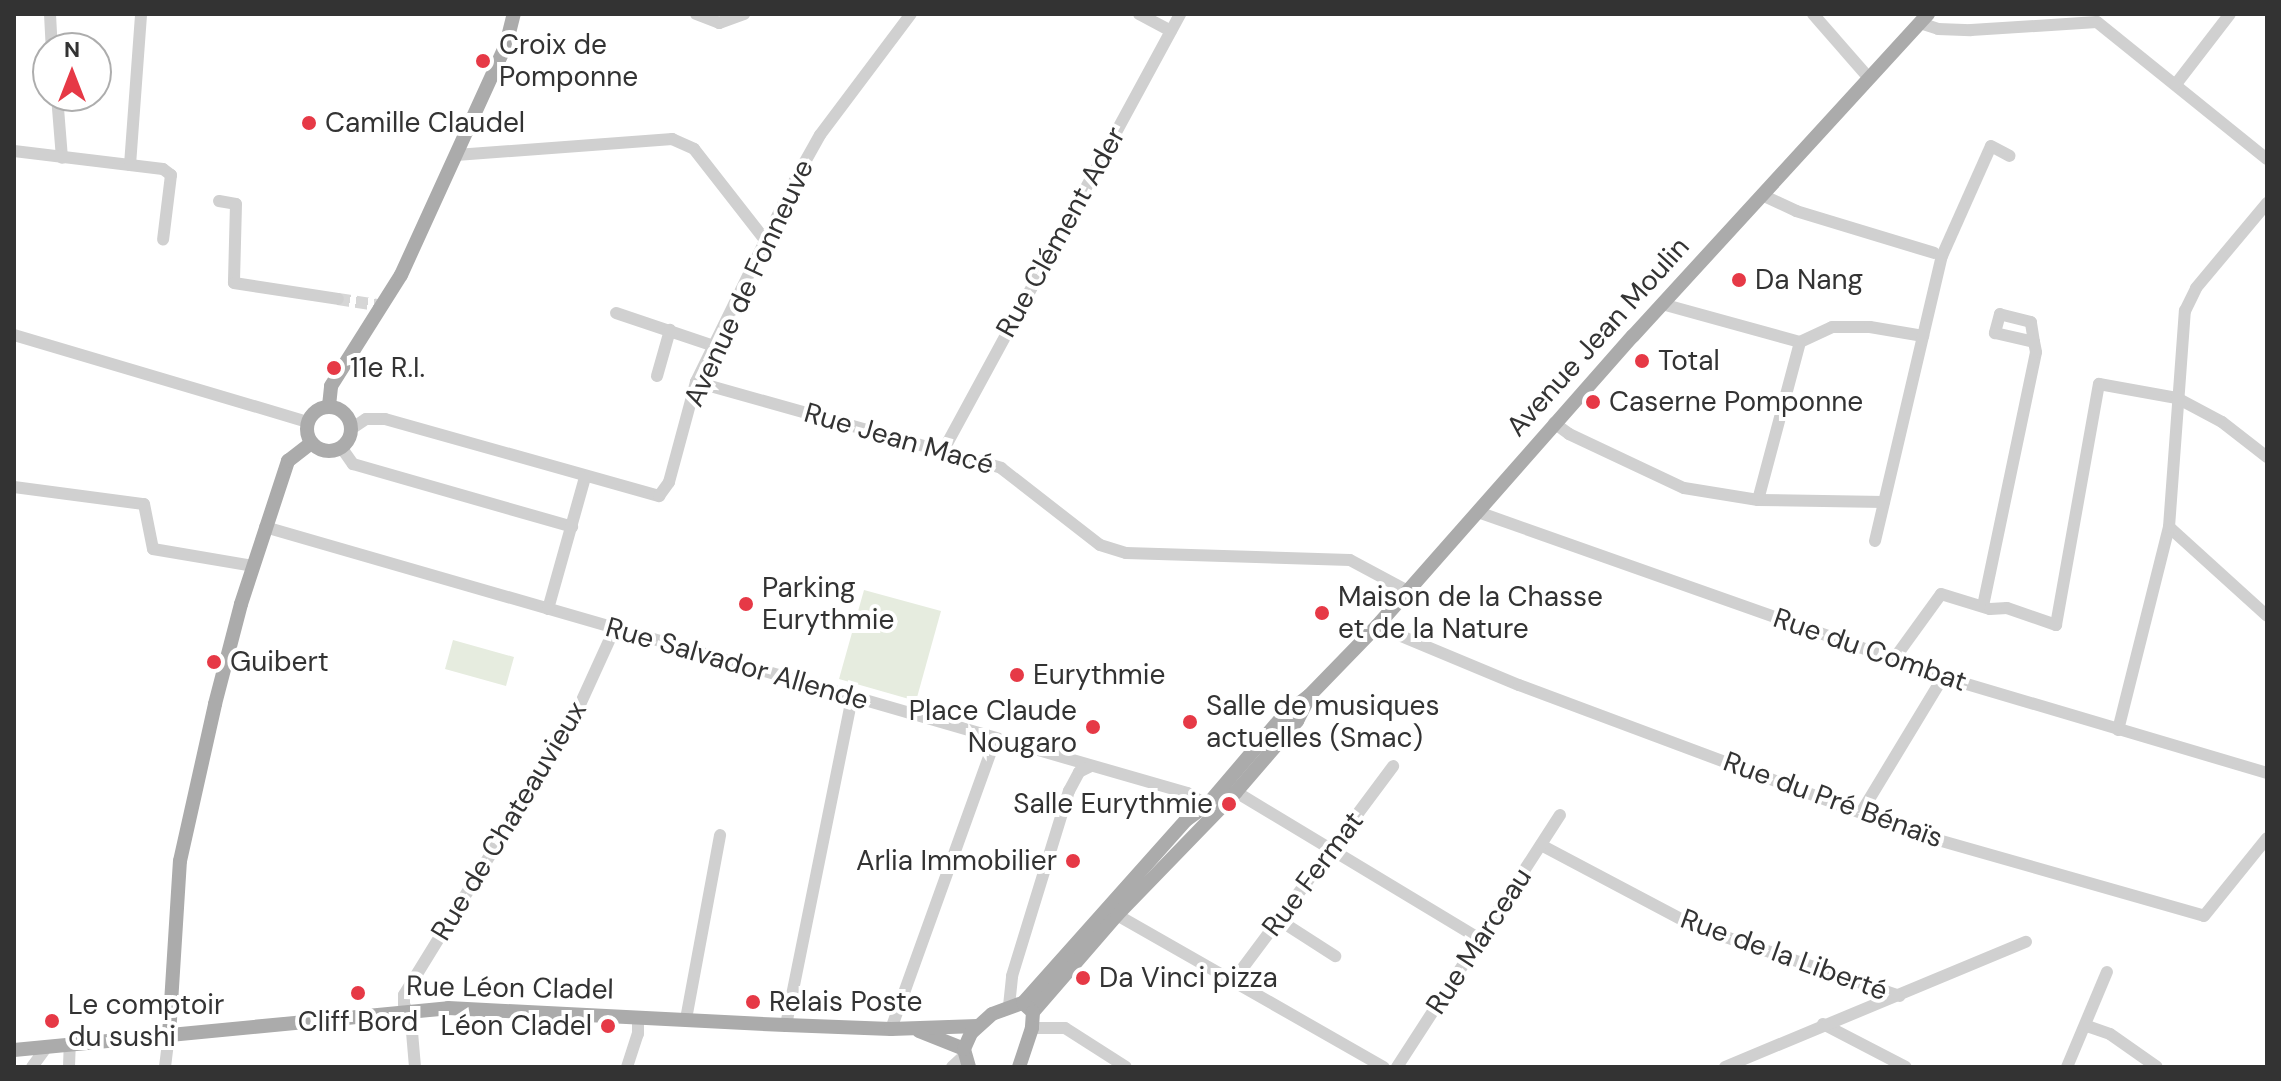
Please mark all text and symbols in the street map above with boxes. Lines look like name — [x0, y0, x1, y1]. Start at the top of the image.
place label: Croix de Pomponne — [499, 28, 638, 94]
north arrow — [32, 32, 112, 112]
text: N — [64, 35, 80, 64]
marker: Croix de Pomponne — [474, 52, 492, 70]
place label: Camille Claudel — [325, 106, 525, 140]
marker: Camille Claudel — [300, 114, 318, 132]
street label: Rue Clément Ader — [989, 121, 1133, 343]
street label: Avenue de Fonneuve — [677, 154, 821, 412]
street label: Avenue Jean Moulin — [1500, 230, 1696, 444]
place label: Da Nang — [1755, 263, 1863, 297]
marker: Da Nang — [1730, 271, 1748, 289]
place label: Total — [1658, 344, 1720, 378]
place label: 11e R.I. — [350, 351, 425, 385]
marker: Total — [1633, 352, 1651, 370]
marker: 11e R.I. — [325, 359, 343, 377]
place label: Caserne Pomponne — [1609, 385, 1863, 419]
marker: Caserne Pomponne — [1584, 393, 1602, 411]
street label: Rue Jean Macé — [800, 396, 998, 482]
place label: Parking Eurythmie — [762, 571, 894, 637]
place label: Maison de la Chasse et de la Nature — [1338, 580, 1603, 646]
marker: Parking Eurythmie — [737, 595, 755, 613]
street label: Rue du Combat — [1769, 601, 1971, 699]
marker: Maison de la Chasse et de la Nature — [1313, 604, 1331, 622]
street label: Rue Salvador Allende — [602, 610, 872, 718]
place label: Guibert — [230, 645, 329, 679]
marker: Guibert — [205, 653, 223, 671]
place label: Eurythmie — [1033, 658, 1165, 692]
marker: Eurythmie — [1008, 666, 1026, 684]
place label: Salle de musiques actuelles (Smac) — [1206, 689, 1440, 755]
place label: Place Claude Nougaro — [909, 694, 1077, 760]
street label: Rue de Chateauvieux — [424, 695, 594, 947]
marker: Salle de musiques actuelles (Smac) — [1181, 713, 1199, 731]
marker: Place Claude Nougaro — [1084, 718, 1102, 736]
street label: Rue du Pré Bénaïs — [1719, 745, 1947, 855]
place label: Salle Eurythmie — [1013, 787, 1213, 821]
marker: Salle Eurythmie — [1220, 795, 1238, 813]
street label: Rue Fermat — [1255, 805, 1371, 943]
place label: Arlia Immobilier — [856, 844, 1057, 878]
marker: Arlia Immobilier — [1064, 852, 1082, 870]
street label: Rue Marceau — [1419, 861, 1539, 1021]
street label: Rue de la Liberté — [1676, 902, 1892, 1008]
place label: Da Vinci pizza — [1099, 961, 1278, 995]
street label: Rue Léon Cladel — [406, 969, 614, 1007]
marker: Da Vinci pizza — [1074, 969, 1092, 987]
marker: Cliff Bord — [349, 984, 367, 1002]
place label: Relais Poste — [769, 985, 922, 1019]
place label: Le comptoir du sushi — [68, 988, 224, 1054]
marker: Relais Poste — [744, 993, 762, 1011]
place label: Cliff Bord — [298, 1005, 418, 1039]
place label: Léon Cladel — [441, 1009, 592, 1043]
marker: Le comptoir du sushi — [43, 1012, 61, 1030]
marker: Léon Cladel — [599, 1017, 617, 1035]

